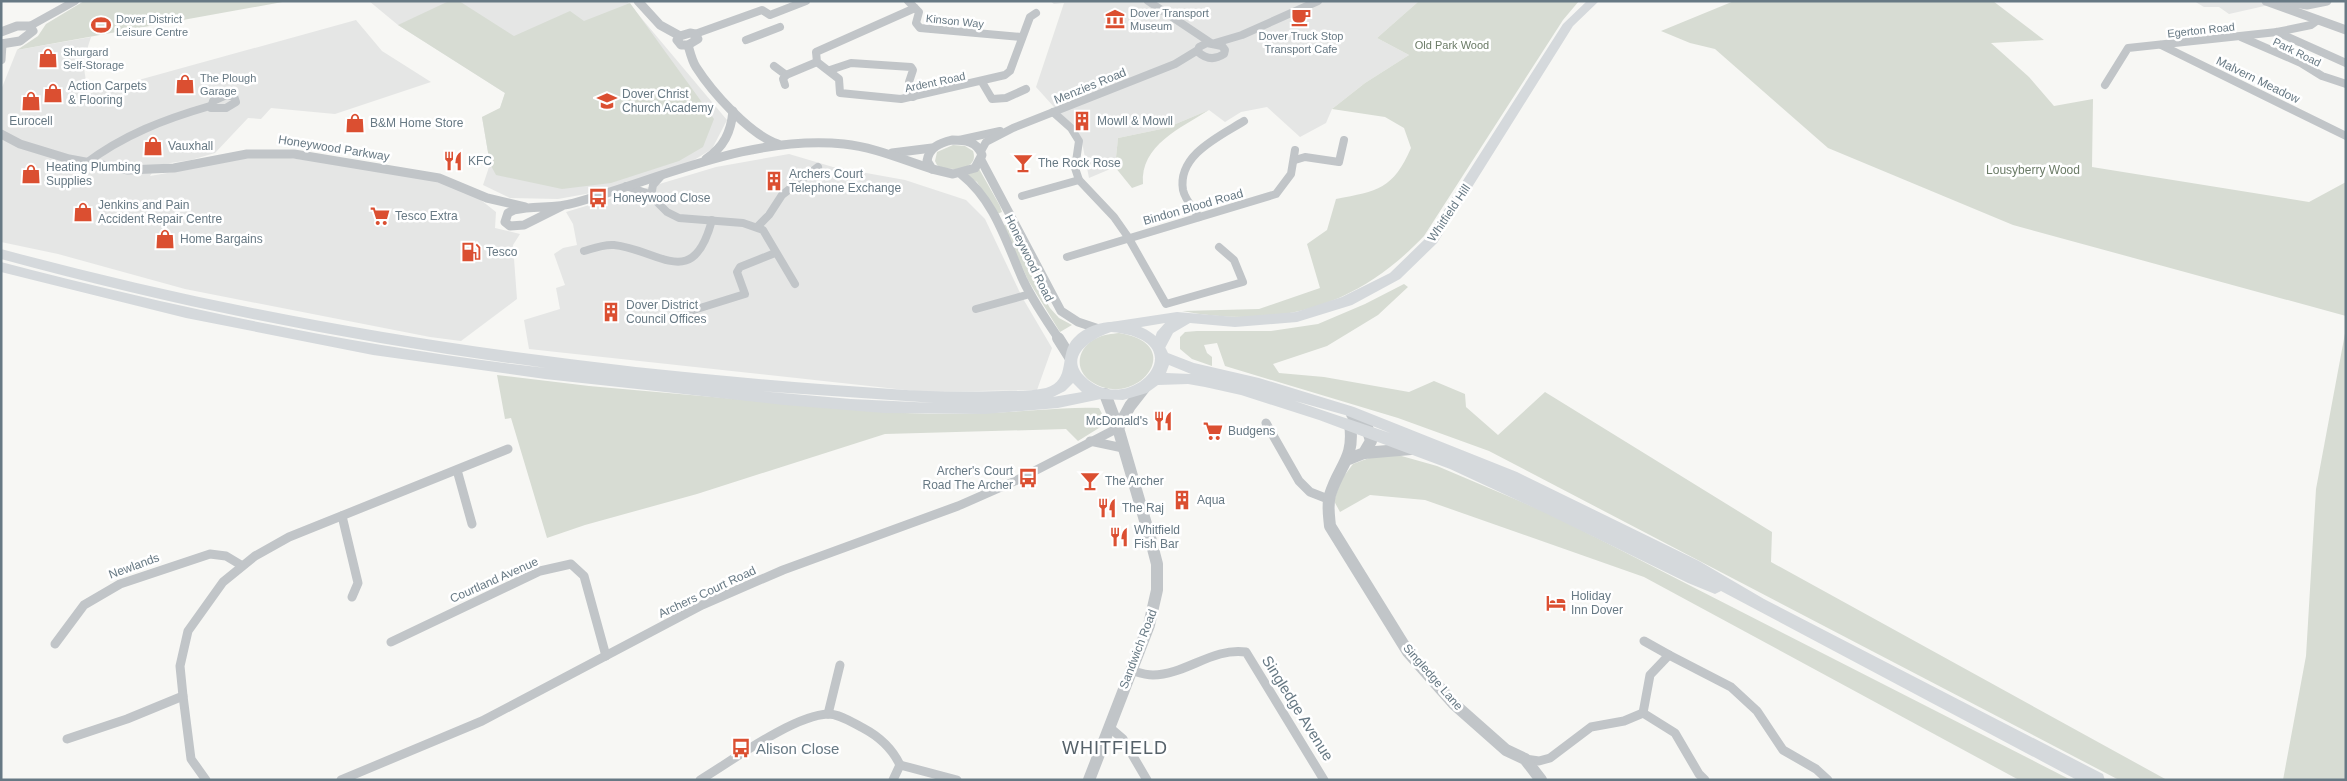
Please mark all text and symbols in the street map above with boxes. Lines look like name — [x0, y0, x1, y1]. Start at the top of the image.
cafe icon: Dover Truck Stop Transport Cafe — [1290, 6, 1312, 28]
place label: Dover Transport Museum — [1130, 7, 1209, 32]
museum icon: Dover Transport Museum — [1104, 8, 1126, 30]
street label: Kinson Way — [925, 12, 985, 30]
place label: Dover District Leisure Centre — [116, 13, 188, 38]
sports icon: Dover District Leisure Centre — [90, 14, 112, 36]
street label: Egerton Road — [2167, 20, 2235, 40]
place label: Dover Truck Stop Transport Cafe — [1259, 30, 1343, 55]
street label: Park Road — [2271, 35, 2323, 69]
park label: Old Park Wood — [1415, 39, 1489, 51]
place label: Shurgard Self-Storage — [63, 46, 124, 71]
shop icon: Shurgard Self-Storage — [37, 47, 59, 69]
street label: Malvern Meadow — [2214, 54, 2302, 106]
street label: Menzies Road — [1052, 65, 1128, 107]
street label: Ardent Road — [904, 70, 966, 94]
place label: The Plough Garage — [200, 72, 256, 97]
shop icon: The Plough Garage — [174, 73, 196, 95]
place label: Action Carpets & Flooring — [68, 79, 147, 107]
shop icon: Action Carpets & Flooring — [42, 82, 64, 104]
place label: Dover Christ Church Academy — [622, 87, 713, 115]
shop icon: Eurocell — [20, 90, 42, 112]
school or university icon: Dover Christ Church Academy — [596, 90, 618, 112]
building icon: Mowll & Mowll — [1071, 110, 1093, 132]
shop icon: B&M Home Store — [344, 112, 366, 134]
place label: Eurocell — [9, 114, 53, 128]
place label: Mowll & Mowll — [1097, 114, 1173, 128]
place label: B&M Home Store — [370, 116, 464, 130]
street label: Honeywood Parkway — [277, 132, 391, 164]
shop icon: Vauxhall — [142, 135, 164, 157]
place label: Vauxhall — [168, 139, 213, 153]
restaurant icon: KFC — [442, 150, 464, 172]
bar icon: The Rock Rose — [1012, 152, 1034, 174]
place label: KFC — [468, 154, 492, 168]
place label: The Rock Rose — [1038, 156, 1121, 170]
place label: Heating Plumbing Supplies — [46, 160, 141, 188]
shop icon: Heating Plumbing Supplies — [20, 163, 42, 185]
park label: Lousyberry Wood — [1986, 163, 2080, 177]
place label: Archers Court Telephone Exchange — [789, 167, 901, 195]
building icon: Archers Court Telephone Exchange — [763, 170, 785, 192]
street label: Whitfield Hill — [1425, 182, 1473, 244]
street label: Bindon Blood Road — [1141, 186, 1245, 228]
bus stop icon: Honeywood Close — [587, 187, 609, 209]
place label: Honeywood Close — [613, 191, 711, 205]
place label: Jenkins and Pain Accident Repair Centre — [98, 198, 222, 226]
shop icon: Jenkins and Pain Accident Repair Centre — [72, 201, 94, 223]
supermarket icon: Tesco Extra — [369, 205, 391, 227]
place label: Tesco Extra — [395, 209, 458, 223]
street label: Honeywood Road — [1002, 212, 1056, 304]
shop icon: Home Bargains — [154, 228, 176, 250]
place label: Home Bargains — [180, 232, 263, 246]
fuel station icon: Tesco — [460, 241, 482, 263]
place label: Tesco — [486, 245, 518, 259]
place label: Dover District Council Offices — [626, 298, 706, 326]
building icon: Dover District Council Offices — [600, 301, 622, 323]
restaurant icon: McDonald's — [1152, 410, 1174, 432]
place label: McDonald's — [1086, 414, 1148, 428]
supermarket icon: Budgens — [1202, 420, 1224, 442]
place label: Budgens — [1228, 424, 1275, 438]
place label: Archer's Court Road The Archer — [923, 464, 1014, 492]
bus stop icon: Archer's Court Road The Archer — [1017, 467, 1039, 489]
bar icon: The Archer — [1079, 470, 1101, 492]
place label: The Archer — [1105, 474, 1164, 488]
building icon: Aqua — [1171, 489, 1193, 511]
place label: Aqua — [1197, 493, 1225, 507]
restaurant icon: The Raj — [1096, 497, 1118, 519]
place label: The Raj — [1122, 501, 1164, 515]
place label: Whitfield Fish Bar — [1134, 523, 1180, 551]
restaurant icon: Whitfield Fish Bar — [1108, 526, 1130, 548]
street label: Newlands — [107, 550, 161, 582]
street label: Courtland Avenue — [448, 554, 541, 606]
street label: Archers Court Road — [656, 563, 758, 621]
place label: Holiday Inn Dover — [1571, 589, 1623, 617]
hotel icon: Holiday Inn Dover — [1545, 592, 1567, 614]
street label: Sandwich Road — [1116, 607, 1160, 691]
street label: Singledge Lane — [1400, 641, 1466, 713]
street label: Singledge Avenue — [1259, 652, 1337, 764]
bus stop icon: Alison Close — [730, 737, 752, 759]
district label: WHITFIELD — [1062, 738, 1168, 758]
place label: Alison Close — [756, 740, 839, 757]

